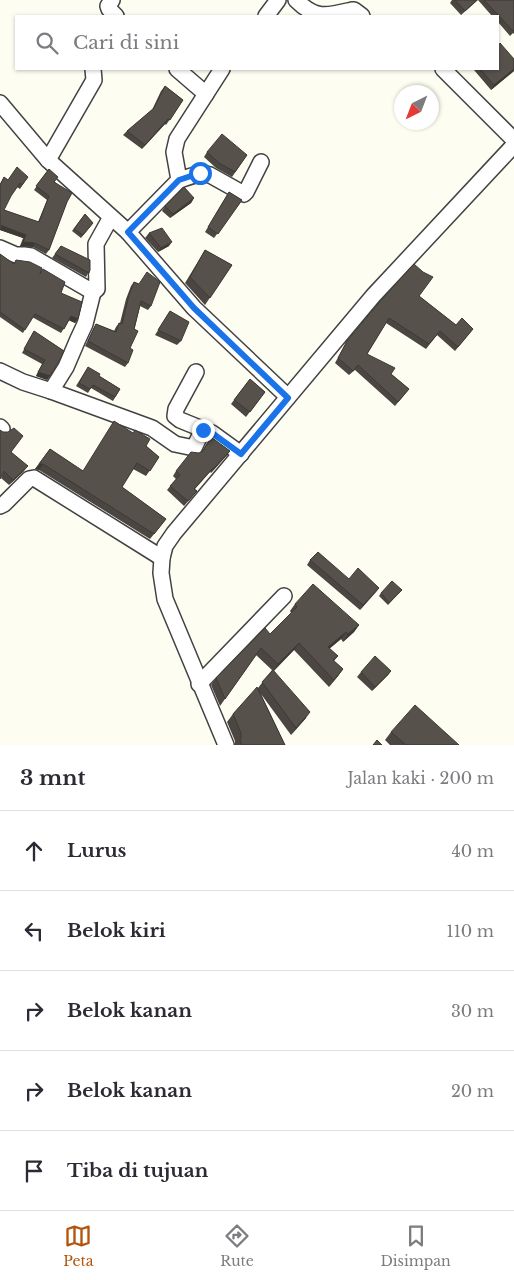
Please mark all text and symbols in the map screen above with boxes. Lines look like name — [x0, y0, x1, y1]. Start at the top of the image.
search box — [15, 15, 499, 70]
icon: search — [33, 29, 61, 57]
text: Cari di sini — [73, 31, 179, 54]
north arrow — [394, 85, 439, 130]
route start — [189, 162, 212, 185]
route end — [192, 419, 215, 442]
text: 3 mnt — [20, 765, 85, 791]
text: Jalan kaki · 200 m — [347, 768, 494, 788]
icon: ahead — [20, 837, 48, 865]
text: Lurus — [67, 839, 126, 862]
text: 40 m — [451, 841, 494, 861]
icon: left — [20, 917, 48, 945]
text: Belok kiri — [67, 919, 166, 942]
text: 110 m — [447, 921, 494, 941]
icon: right — [20, 997, 48, 1025]
text: Belok kanan — [67, 999, 192, 1022]
text: 30 m — [451, 1001, 494, 1021]
icon: right — [20, 1077, 48, 1105]
text: Belok kanan — [67, 1079, 192, 1102]
text: 20 m — [451, 1081, 494, 1101]
icon: arrive — [20, 1157, 48, 1185]
text: Tiba di tujuan — [67, 1159, 208, 1182]
tab: Peta — [63, 1222, 94, 1270]
tab: Rute — [220, 1222, 254, 1270]
tab: Disimpan — [380, 1222, 451, 1270]

